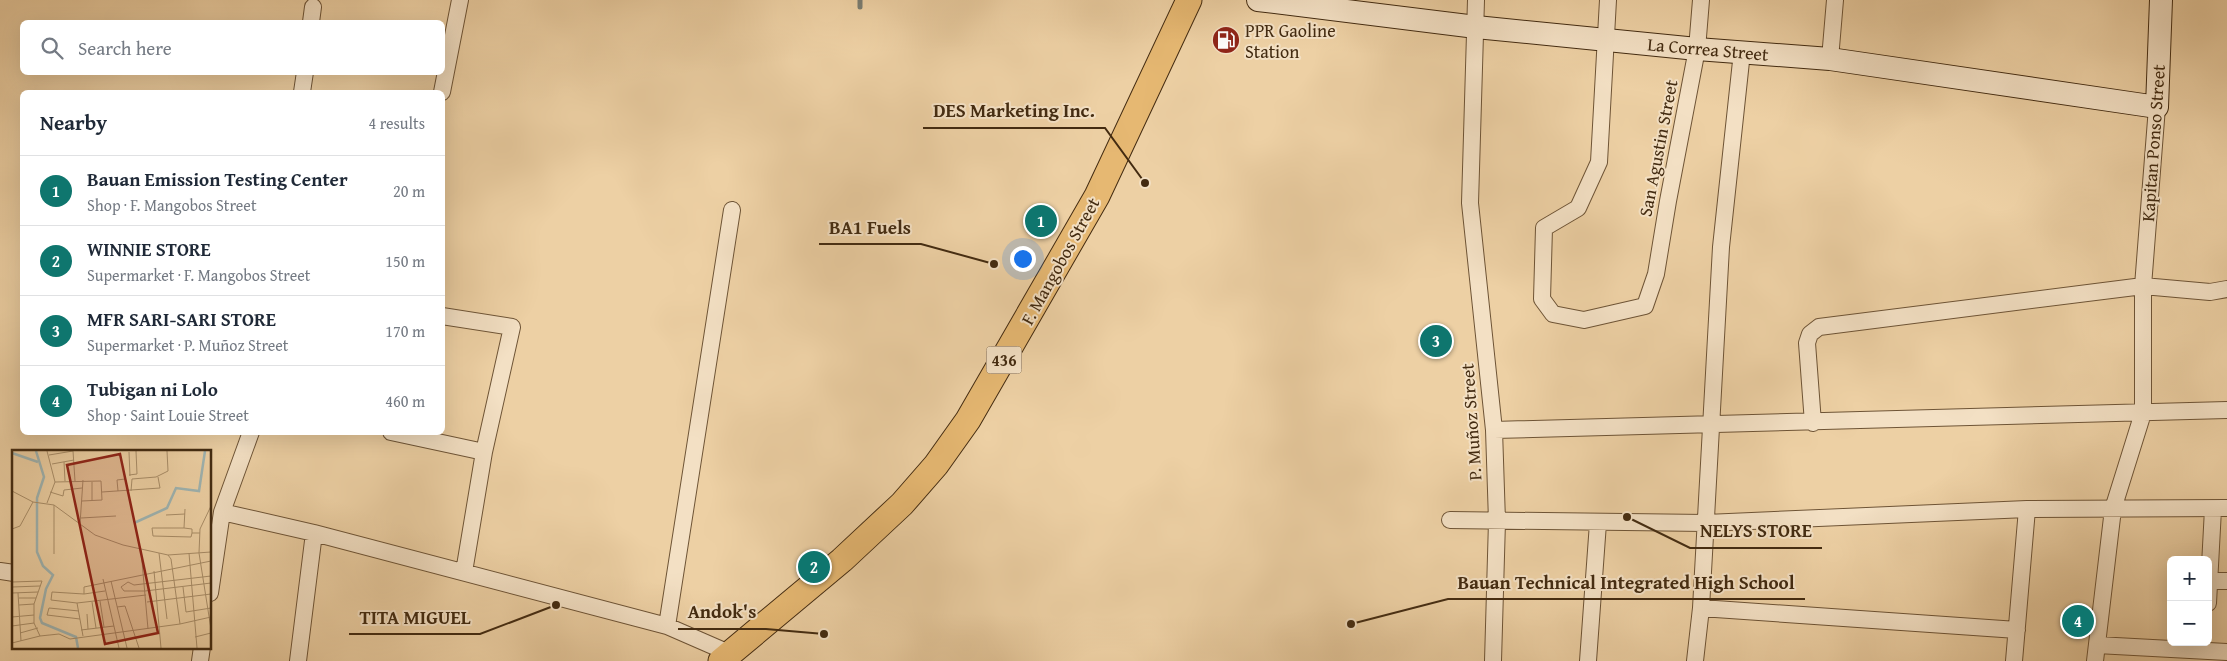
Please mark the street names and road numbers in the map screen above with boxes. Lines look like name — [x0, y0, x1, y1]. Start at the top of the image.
street label: La Correa Street — [1646, 30, 1770, 68]
street label: Kapitan Ponso Street — [2134, 63, 2172, 223]
street label: San Agustin Street — [1631, 76, 1685, 219]
street label: F. Mangobos Street — [1014, 192, 1107, 330]
road number: 436 — [986, 346, 1022, 374]
street label: P. Muñoz Street — [1453, 362, 1489, 482]

